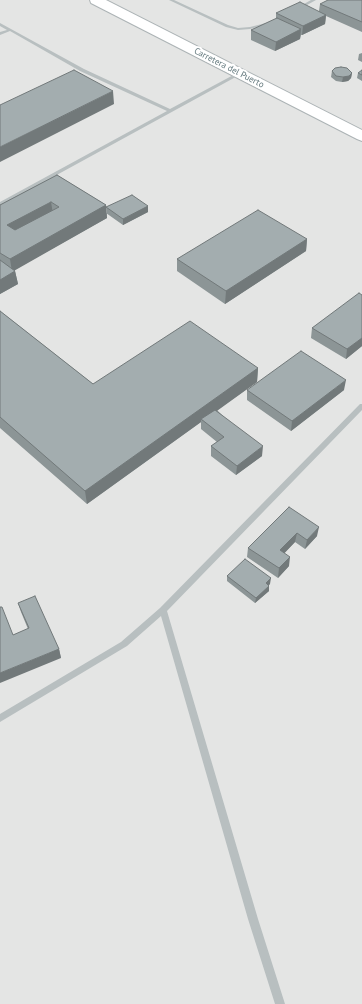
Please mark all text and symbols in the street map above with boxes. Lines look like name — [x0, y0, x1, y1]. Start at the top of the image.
street label: Carretera del Puerto — [192, 46, 266, 90]

